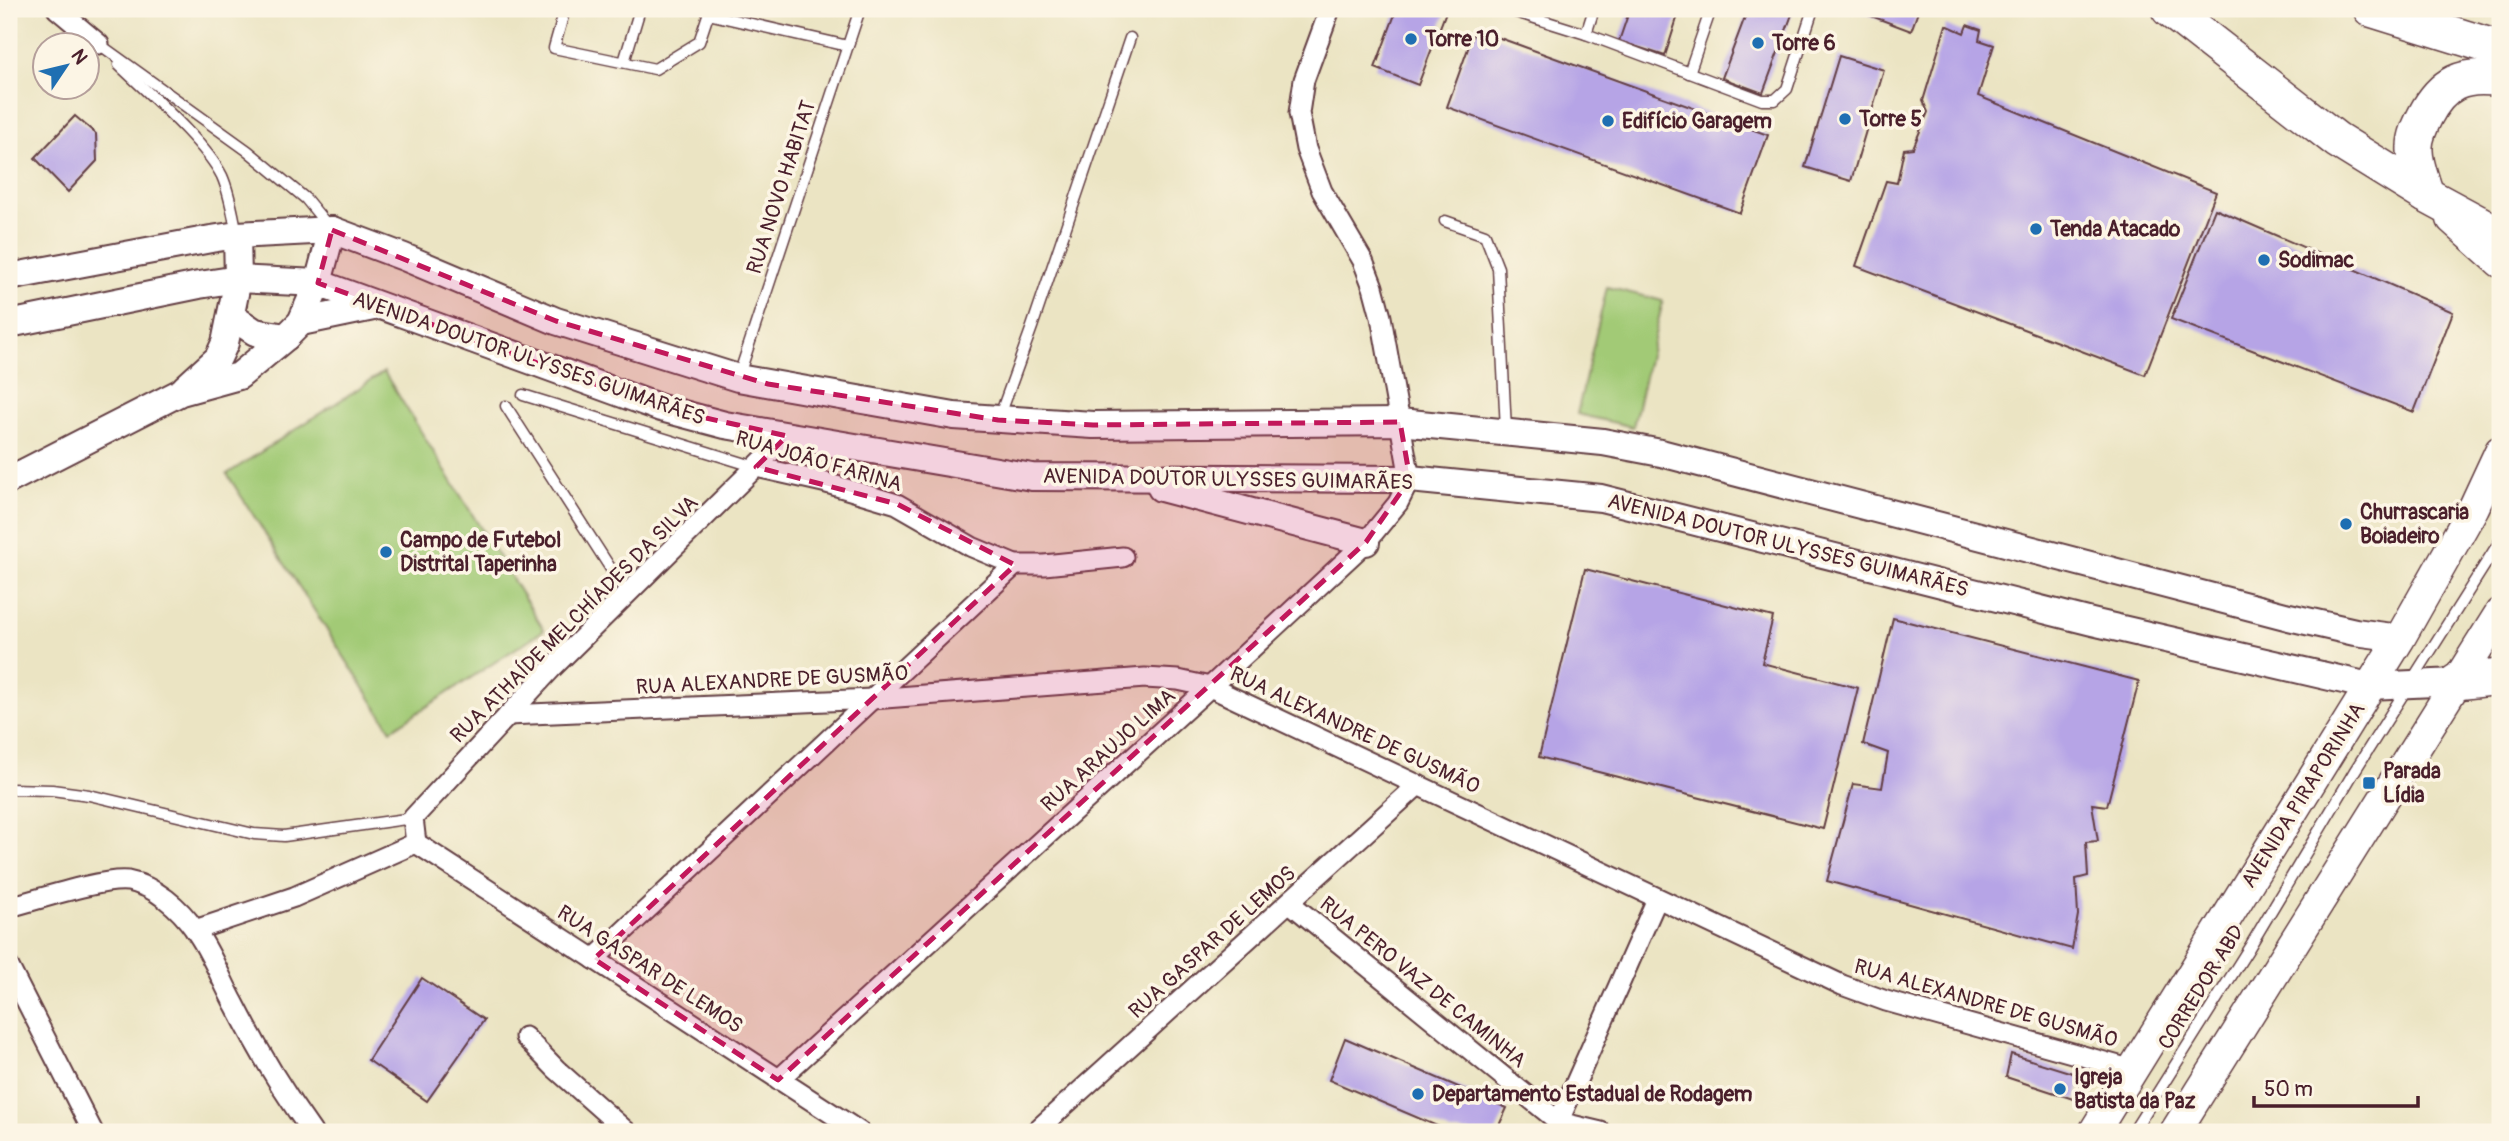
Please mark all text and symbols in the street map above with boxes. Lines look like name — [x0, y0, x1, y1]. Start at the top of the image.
place label: Torre 10 — [1424, 26, 1499, 53]
place label: Torre 6 — [1771, 30, 1836, 57]
marker: Torre 10 — [1403, 31, 1419, 47]
north arrow — [32, 32, 102, 102]
marker: Torre 6 — [1750, 35, 1766, 51]
text: N — [66, 45, 93, 69]
street label: RUA NOVO HABITAT — [741, 97, 822, 277]
place label: Torre 5 — [1858, 106, 1922, 133]
place label: Edifício Garagem — [1622, 108, 1772, 135]
marker: Torre 5 — [1837, 111, 1853, 127]
marker: Edifício Garagem — [1600, 113, 1616, 129]
place label: Tenda Atacado — [2049, 216, 2181, 243]
marker: Tenda Atacado — [2028, 221, 2044, 237]
place label: Sodimac — [2278, 247, 2354, 274]
marker: Sodimac — [2256, 252, 2272, 268]
street label: AVENIDA DOUTOR ULYSSES GUIMARÃES — [349, 285, 708, 432]
street label: RUA JOÃO FARINA — [733, 425, 905, 498]
street label: AVENIDA DOUTOR ULYSSES GUIMARÃES — [1043, 463, 1413, 496]
street label: AVENIDA DOUTOR ULYSSES GUIMARÃES — [1605, 488, 1971, 603]
street label: RUA ATHAÍDE MELCHÍADES DA SILVA — [445, 490, 704, 749]
place label: Churrascaria Boiadeiro — [2360, 499, 2469, 550]
marker: Churrascaria Boiadeiro — [2338, 516, 2354, 532]
place label: Campo de Futebol Distrital Taperinha — [400, 527, 561, 578]
marker: Campo de Futebol Distrital Taperinha — [378, 544, 394, 560]
street label: RUA ALEXANDRE DE GUSMÃO — [635, 660, 909, 701]
street label: RUA ALEXANDRE DE GUSMÃO — [1226, 661, 1484, 800]
street label: RUA ARAUJO LIMA — [1035, 683, 1181, 818]
street label: AVENIDA PIRAPORINHA — [2235, 697, 2371, 893]
place label: Parada Lídia — [2383, 758, 2441, 809]
marker: Parada Lídia — [2361, 775, 2377, 791]
street label: RUA GASPAR DE LEMOS — [1123, 860, 1302, 1025]
street label: RUA PERO VAZ DE CAMINHA — [1314, 891, 1531, 1074]
street label: RUA GASPAR DE LEMOS — [552, 899, 748, 1040]
street label: CORREDOR ABD — [2152, 920, 2251, 1055]
street label: RUA ALEXANDRE DE GUSMÃO — [1851, 953, 2121, 1054]
place label: Igreja Batista da Paz — [2074, 1064, 2196, 1115]
scale bar — [2254, 1064, 2418, 1108]
text: 50 m — [2264, 1076, 2313, 1103]
place label: Departamento Estadual de Rodagem — [1432, 1081, 1753, 1108]
marker: Igreja Batista da Paz — [2052, 1081, 2068, 1097]
marker: Departamento Estadual de Rodagem — [1410, 1086, 1426, 1102]

